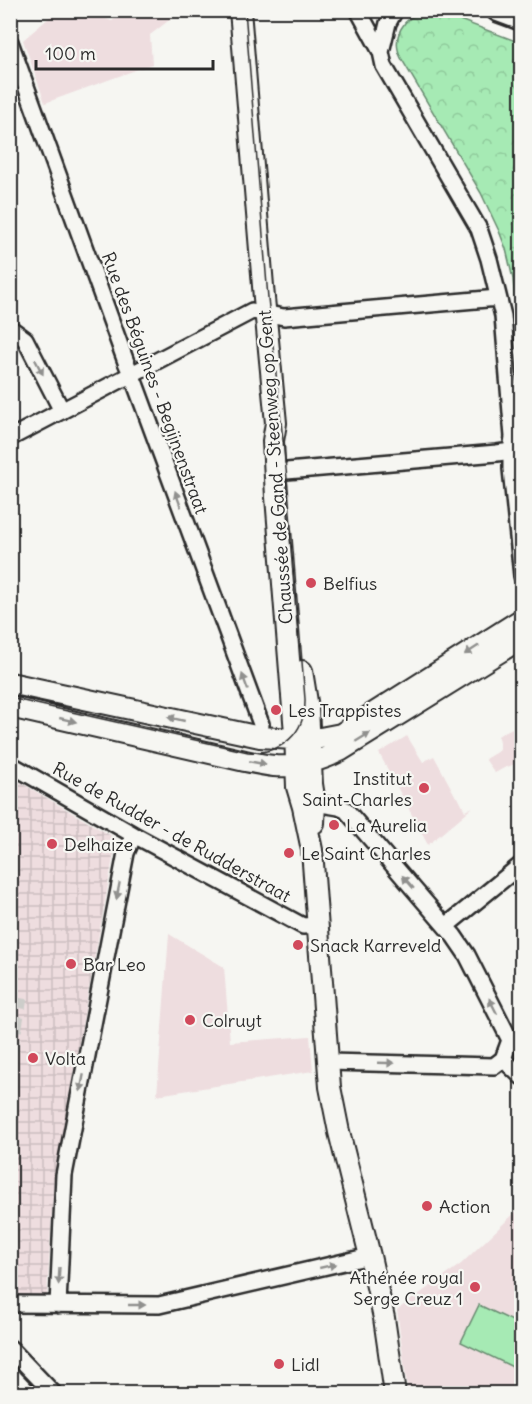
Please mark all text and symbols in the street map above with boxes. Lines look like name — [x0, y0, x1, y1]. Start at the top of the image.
scale bar — [36, 33, 213, 71]
text: 100 m — [45, 42, 96, 65]
street label: Rue des Béguines - Begijnenstraat — [97, 249, 213, 517]
street label: Chaussée de Gand - Steenweg op Gent — [253, 309, 297, 625]
one-way arrow — [34, 358, 44, 375]
one-way arrow — [172, 490, 182, 508]
place label: Belfius — [323, 572, 377, 595]
marker: Belfius — [304, 576, 318, 590]
one-way arrow — [464, 644, 480, 655]
one-way arrow — [240, 673, 250, 691]
place label: Les Trappistes — [288, 699, 402, 722]
marker: Les Trappistes — [269, 703, 283, 717]
one-way arrow — [166, 714, 185, 723]
one-way arrow — [58, 716, 77, 725]
one-way arrow — [355, 732, 371, 743]
street label: Rue de Rudder - de Rudderstraat — [49, 757, 295, 907]
one-way arrow — [248, 759, 267, 768]
place label: Institut Saint-Charles — [302, 767, 412, 811]
marker: Institut Saint-Charles — [417, 781, 431, 795]
place label: La Aurelia — [346, 814, 427, 837]
marker: La Aurelia — [327, 818, 341, 832]
place label: Delhaize — [64, 833, 133, 856]
marker: Delhaize — [45, 837, 59, 851]
place label: Le Saint Charles — [301, 842, 431, 865]
marker: Le Saint Charles — [282, 846, 296, 860]
one-way arrow — [402, 875, 415, 890]
one-way arrow — [114, 882, 123, 901]
place label: Snack Karreveld — [310, 934, 442, 957]
marker: Snack Karreveld — [291, 938, 305, 952]
place label: Bar Leo — [83, 953, 146, 976]
marker: Bar Leo — [64, 957, 78, 971]
one-way arrow — [488, 997, 497, 1014]
place label: Colruyt — [202, 1009, 262, 1032]
marker: Colruyt — [183, 1013, 197, 1027]
place label: Volta — [45, 1047, 86, 1070]
marker: Volta — [26, 1051, 40, 1065]
one-way arrow — [377, 1058, 396, 1068]
one-way arrow — [77, 1073, 86, 1092]
place label: Action — [439, 1195, 490, 1218]
marker: Action — [420, 1199, 434, 1213]
one-way arrow — [318, 1261, 337, 1271]
one-way arrow — [54, 1266, 63, 1285]
place label: Athénée royal Serge Creuz 1 — [350, 1266, 463, 1310]
marker: Athénée royal Serge Creuz 1 — [468, 1280, 482, 1294]
one-way arrow — [128, 1300, 147, 1310]
place label: Lidl — [291, 1353, 319, 1376]
marker: Lidl — [272, 1357, 286, 1371]

